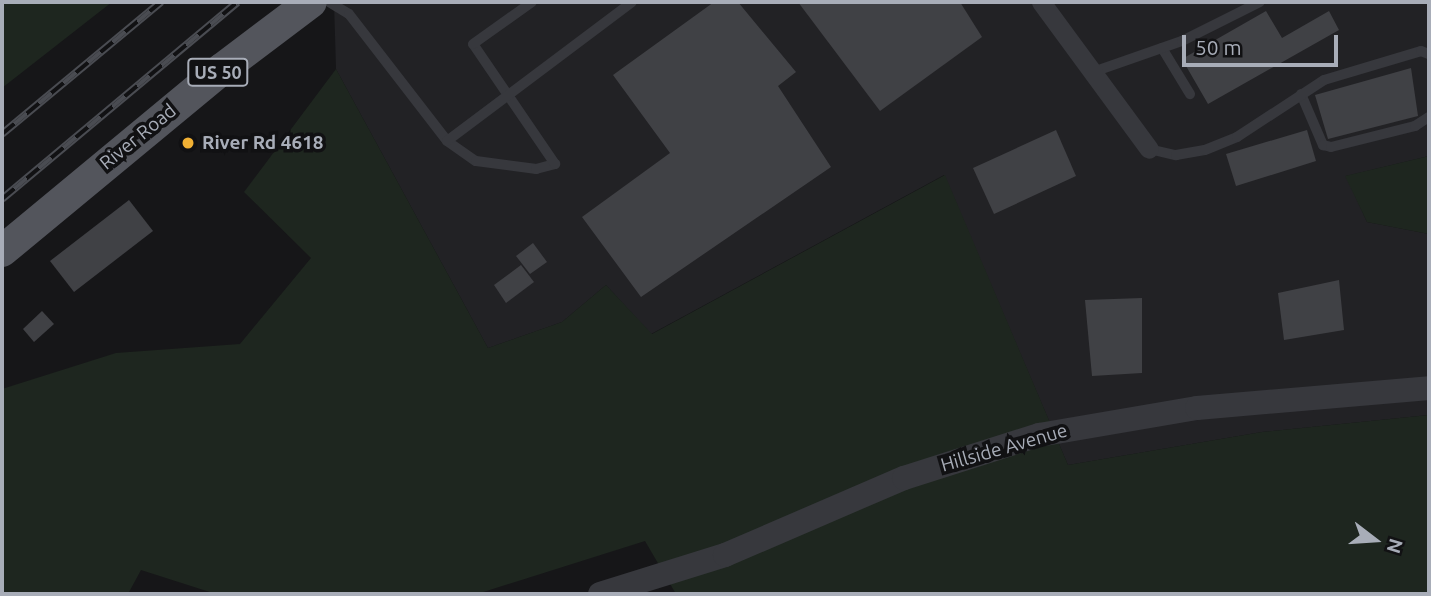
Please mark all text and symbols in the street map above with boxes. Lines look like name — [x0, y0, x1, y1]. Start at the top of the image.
scale bar — [1186, 21, 1342, 65]
text: 50 m — [1195, 35, 1242, 59]
road number: US 50 — [186, 58, 249, 86]
street label: River Road — [95, 99, 181, 175]
place label: River Rd 4618 — [202, 132, 324, 154]
marker: River Rd 4618 — [180, 135, 196, 151]
street label: Hillside Avenue — [938, 419, 1070, 477]
north arrow — [1340, 505, 1410, 575]
text: N — [1382, 536, 1408, 556]

